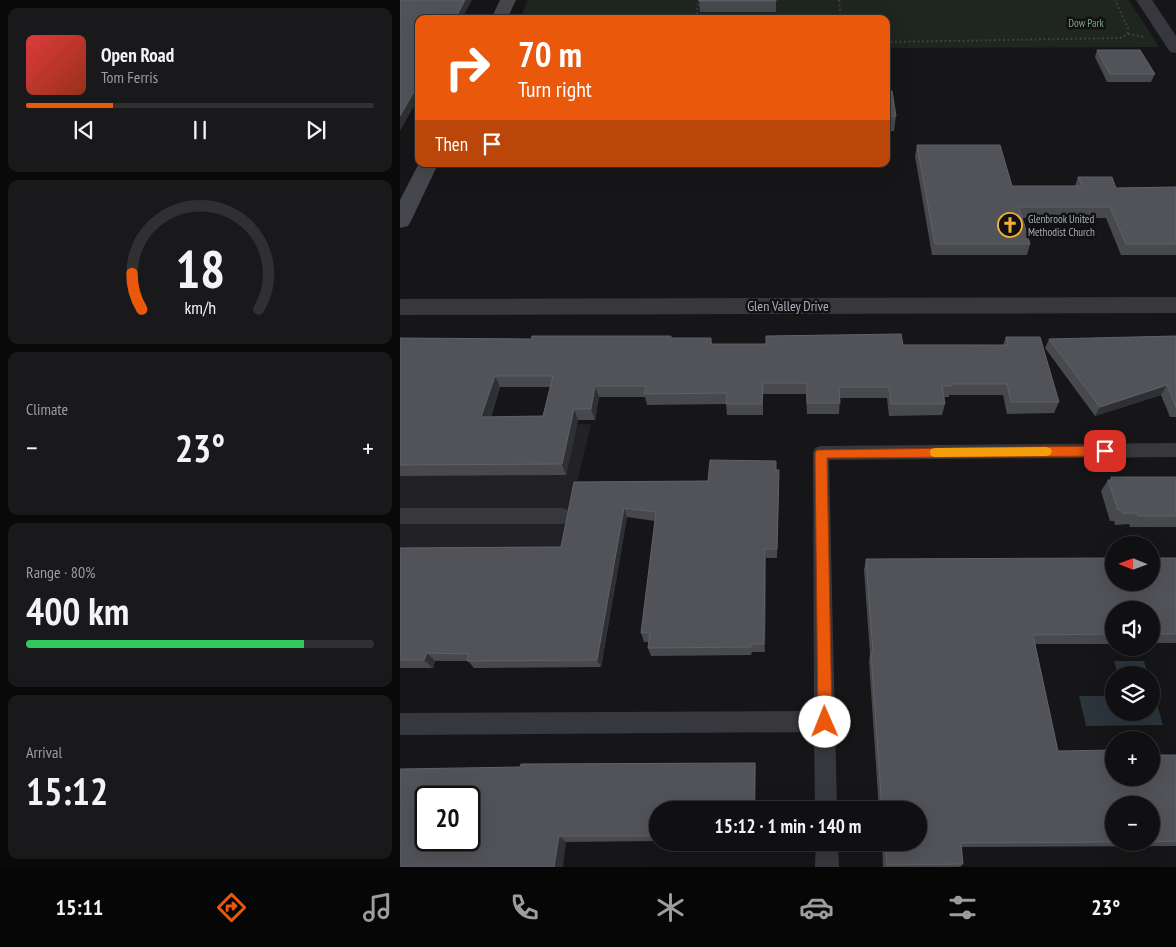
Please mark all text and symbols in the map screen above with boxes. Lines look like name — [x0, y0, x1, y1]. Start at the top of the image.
park label: Dow Park — [1068, 16, 1104, 30]
text: 70 m — [518, 31, 582, 77]
icon: right — [435, 35, 500, 100]
text: Open Road — [101, 43, 174, 67]
text: Tom Ferris — [101, 67, 158, 87]
text: Turn right — [518, 75, 592, 103]
icon: previous — [70, 116, 98, 144]
icon: pause — [186, 116, 214, 144]
icon: next — [302, 116, 330, 144]
icon: arrive — [478, 130, 506, 158]
text: Then — [435, 132, 468, 156]
church icon: Glenbrook United Methodist Church — [997, 212, 1023, 238]
place label: Glenbrook United Methodist Church — [1028, 212, 1095, 239]
text: 18 — [175, 235, 225, 302]
text: km/h — [184, 296, 216, 319]
street label: Glen Valley Drive — [747, 297, 829, 315]
text: Climate — [26, 399, 68, 419]
text: 23° — [175, 423, 225, 472]
text: − — [26, 429, 38, 466]
text: + — [362, 429, 374, 466]
pin — [1084, 430, 1126, 472]
icon: arrive — [1091, 437, 1119, 465]
north arrow — [1105, 536, 1160, 591]
map controls — [1105, 536, 1160, 851]
text: Range · 80% — [26, 562, 95, 582]
text: 400 km — [26, 586, 129, 635]
button: sound — [1105, 601, 1160, 656]
button: layers — [1105, 666, 1160, 721]
position arrow — [798, 695, 850, 747]
button: + — [1105, 731, 1160, 786]
text: Arrival — [26, 742, 62, 762]
text: 15:12 — [26, 766, 108, 815]
speed limit sign: 20 — [415, 786, 480, 851]
button: − — [1105, 796, 1160, 851]
text: 15:12 · 1 min · 140 m — [715, 814, 861, 838]
icon: directions — [214, 890, 249, 925]
icon: music — [360, 890, 395, 925]
icon: phone — [507, 890, 542, 925]
icon: climate — [653, 890, 688, 925]
icon: car — [799, 890, 834, 925]
icon: filters — [945, 890, 980, 925]
text: 15:11 — [56, 893, 103, 921]
text: 23° — [1091, 893, 1120, 921]

